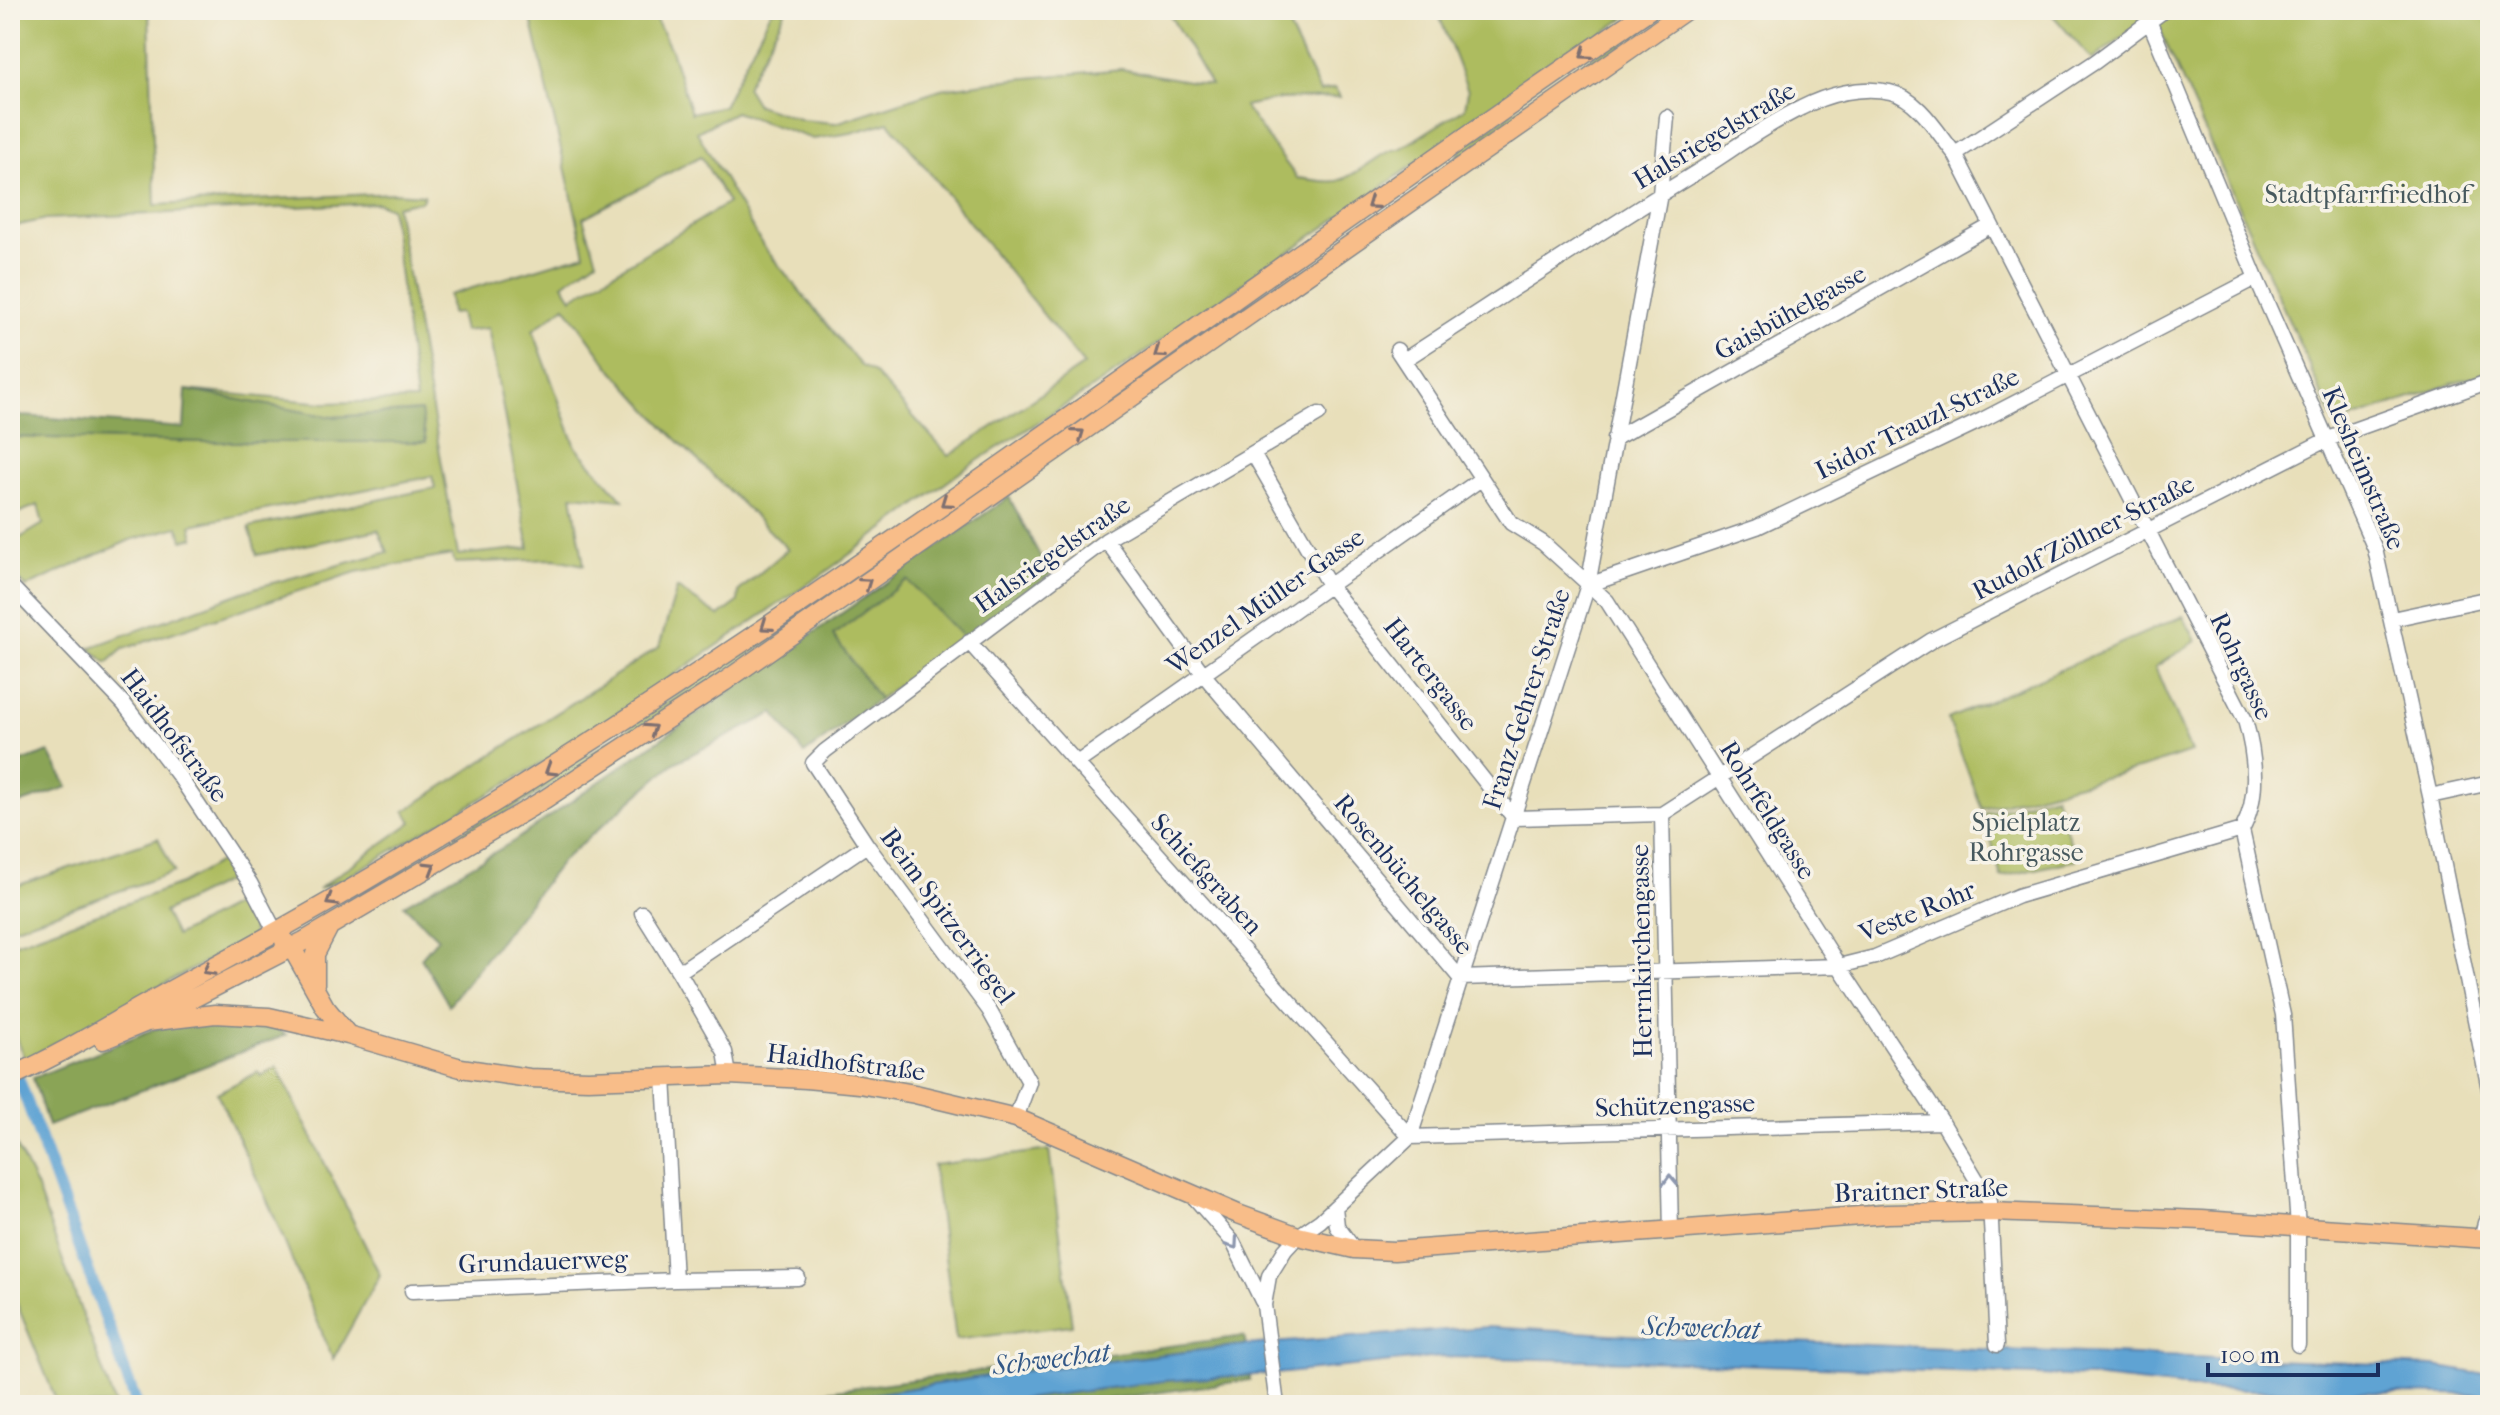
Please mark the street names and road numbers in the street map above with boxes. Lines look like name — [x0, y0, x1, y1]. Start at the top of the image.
street label: Halsriegelstraße — [1628, 75, 1801, 196]
street label: Gaisbühelgasse — [1709, 258, 1871, 367]
street label: Isidor Trauzl-Straße — [1810, 361, 2024, 486]
street label: Klesheimstraße — [2315, 382, 2412, 554]
street label: Rudolf Zöllner-Straße — [1967, 468, 2200, 607]
street label: Halsriegelstraße — [968, 489, 1137, 620]
street label: Wenzel Müller-Gasse — [1160, 521, 1370, 682]
street label: Franz-Gehrer-Straße — [1476, 585, 1577, 814]
street label: Rohrgasse — [2203, 608, 2280, 725]
street label: Hartergasse — [1377, 612, 1484, 737]
street label: Haidhofstraße — [114, 662, 235, 808]
street label: Rohrfeldgasse — [1713, 735, 1822, 885]
street label: Rosenbüchelgasse — [1327, 787, 1480, 961]
street label: Schießgraben — [1144, 807, 1269, 941]
street label: Beim Spitzerriegel — [873, 822, 1022, 1010]
street label: Herrnkirchengasse — [1624, 844, 1659, 1058]
street label: Veste Rohr — [1854, 874, 1980, 949]
street label: Haidhofstraße — [765, 1037, 927, 1088]
street label: Schützengasse — [1594, 1087, 1756, 1124]
street label: Braitner Straße — [1833, 1172, 2009, 1209]
street label: Grundauerweg — [458, 1243, 629, 1280]

